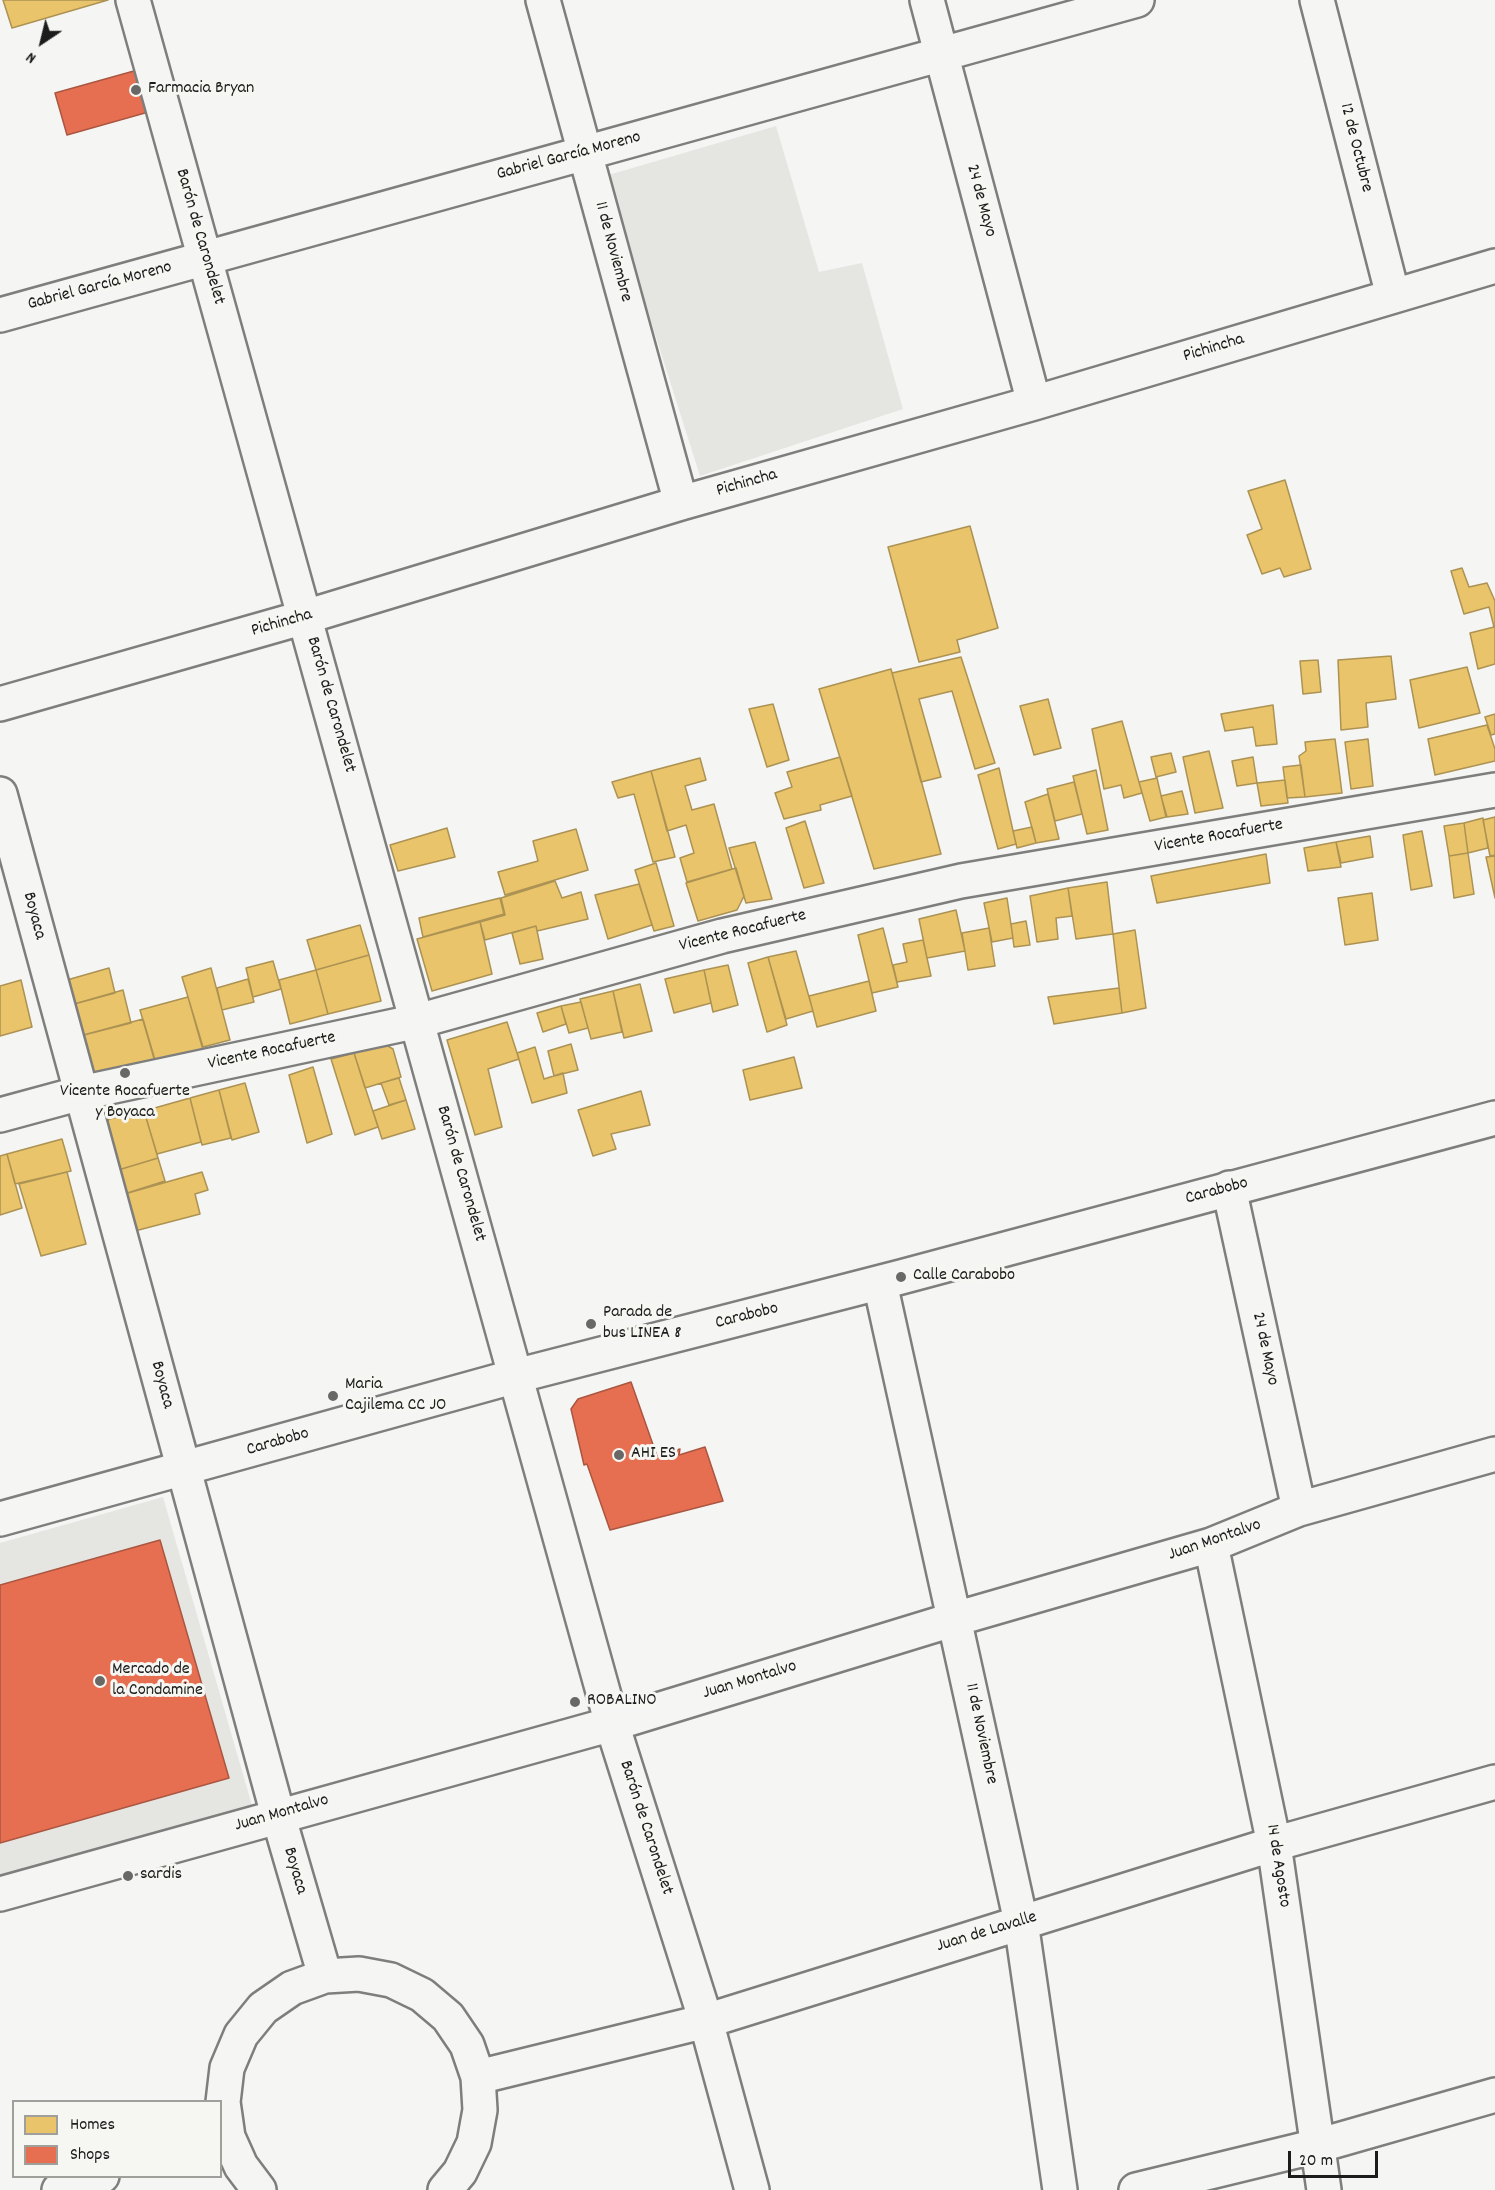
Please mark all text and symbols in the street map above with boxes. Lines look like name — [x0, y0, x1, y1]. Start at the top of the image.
north arrow — [12, 12, 72, 72]
text: N — [22, 45, 41, 69]
place label: Farmacia Bryan — [148, 79, 254, 101]
marker: Farmacia Bryan — [129, 83, 143, 97]
street label: 12 de Octubre — [1334, 101, 1376, 195]
street label: Gabriel García Moreno — [495, 127, 643, 187]
street label: 24 de Mayo — [960, 162, 1000, 240]
street label: Barón de Carondelet — [169, 167, 229, 307]
street label: 11 de Noviembre — [588, 200, 636, 304]
street label: Gabriel García Moreno — [26, 257, 174, 317]
street label: Pichincha — [1181, 330, 1247, 368]
street label: Pichincha — [714, 465, 780, 503]
street label: Pichincha — [249, 605, 315, 643]
street label: Barón de Carondelet — [300, 635, 360, 775]
street label: Vicente Rocafuerte — [1153, 815, 1285, 859]
street label: Boyaca — [16, 890, 50, 942]
street label: Vicente Rocafuerte — [677, 906, 809, 958]
street label: Vicente Rocafuerte — [206, 1028, 338, 1076]
marker: Vicente Rocafuerte y Boyaca — [118, 1066, 132, 1080]
place label: Vicente Rocafuerte y Boyaca — [60, 1082, 190, 1124]
street label: Barón de Carondelet — [430, 1104, 490, 1244]
street label: Carabobo — [1183, 1173, 1251, 1211]
place label: Calle Carabobo — [913, 1266, 1015, 1288]
marker: Calle Carabobo — [894, 1270, 908, 1284]
street label: Carabobo — [713, 1299, 781, 1335]
place label: Parada de bus LINEA 8 — [603, 1303, 681, 1346]
street label: 24 de Mayo — [1246, 1310, 1282, 1388]
marker: Parada de bus LINEA 8 — [584, 1317, 598, 1331]
street label: Boyaca — [144, 1359, 178, 1411]
place label: Maria Cajilema CC JO — [345, 1375, 446, 1418]
marker: Maria Cajilema CC JO — [326, 1389, 340, 1403]
street label: Carabobo — [244, 1424, 312, 1462]
place label: AHI ES — [631, 1444, 676, 1466]
marker: AHI ES — [612, 1448, 626, 1462]
street label: Juan Montalvo — [1166, 1515, 1264, 1567]
street label: Juan Montalvo — [700, 1656, 800, 1706]
place label: Mercado de la Condamine — [112, 1660, 203, 1702]
marker: Mercado de la Condamine — [93, 1674, 107, 1688]
street label: 11 de Noviembre — [959, 1681, 1001, 1787]
place label: ROBALINO — [587, 1691, 657, 1713]
marker: ROBALINO — [568, 1695, 582, 1709]
street label: Barón de Carondelet — [613, 1758, 677, 1898]
street label: Juan Montalvo — [232, 1790, 332, 1838]
street label: 14 de Agosto — [1260, 1823, 1294, 1909]
street label: Boyaca — [277, 1845, 311, 1897]
place label: sardis — [140, 1865, 182, 1887]
marker: sardis — [121, 1869, 135, 1883]
street label: Juan de Lavalle — [934, 1907, 1040, 1959]
legend — [12, 2100, 222, 2178]
text: Homes — [70, 2113, 115, 2138]
scale bar — [1291, 2139, 1381, 2177]
text: Shops — [70, 2143, 110, 2168]
text: 20 m — [1299, 2149, 1333, 2174]

